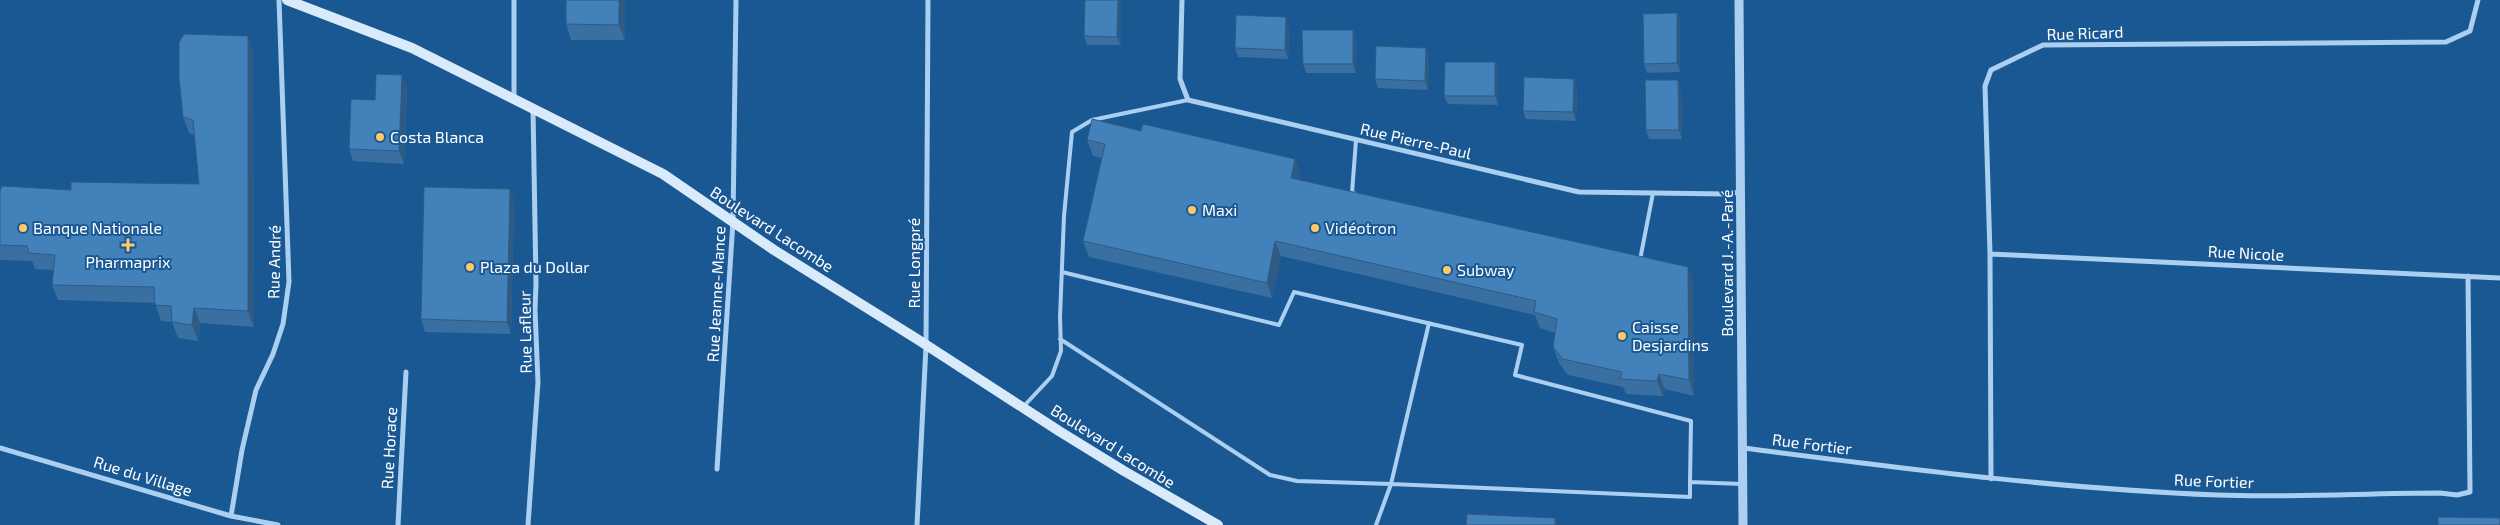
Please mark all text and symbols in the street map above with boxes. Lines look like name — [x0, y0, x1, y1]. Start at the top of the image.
street label: Rue Ricard — [2046, 22, 2124, 43]
street label: Rue Pierre-Paul — [1359, 118, 1474, 163]
place label: Costa Blanca — [390, 127, 484, 146]
marker: Costa Blanca — [374, 131, 386, 143]
street label: Boulevard Lacombe — [707, 182, 837, 276]
street label: Boulevard J.-A.-Paré — [1717, 189, 1736, 337]
place label: Maxi — [1202, 200, 1237, 219]
marker: Maxi — [1186, 204, 1198, 216]
place label: Banque Nationale — [33, 218, 162, 237]
street label: Rue Longpré — [904, 218, 923, 308]
place label: Vidéotron — [1325, 218, 1396, 237]
marker: Banque Nationale — [17, 222, 29, 234]
marker: Vidéotron — [1309, 222, 1321, 234]
street label: Rue André — [263, 225, 284, 299]
street label: Rue Jeanne-Mance — [702, 225, 729, 363]
marker: Pharmaprix — [122, 239, 134, 251]
street label: Rue Nicole — [2207, 241, 2285, 264]
place label: Pharmaprix — [86, 252, 171, 271]
place label: Plaza du Dollar — [480, 257, 590, 276]
place label: Subway — [1457, 260, 1515, 279]
marker: Plaza du Dollar — [464, 261, 476, 273]
marker: Subway — [1441, 264, 1453, 276]
street label: Rue Lafleur — [514, 290, 535, 374]
place label: Caisse Desjardins — [1632, 317, 1709, 355]
marker: Caisse Desjardins — [1616, 330, 1628, 342]
street label: Boulevard Lacombe — [1048, 400, 1179, 492]
street label: Rue Horace — [377, 406, 400, 490]
street label: Rue Fortier — [1771, 429, 1854, 458]
street label: Rue du Village — [92, 452, 195, 500]
street label: Rue Fortier — [2174, 470, 2255, 491]

